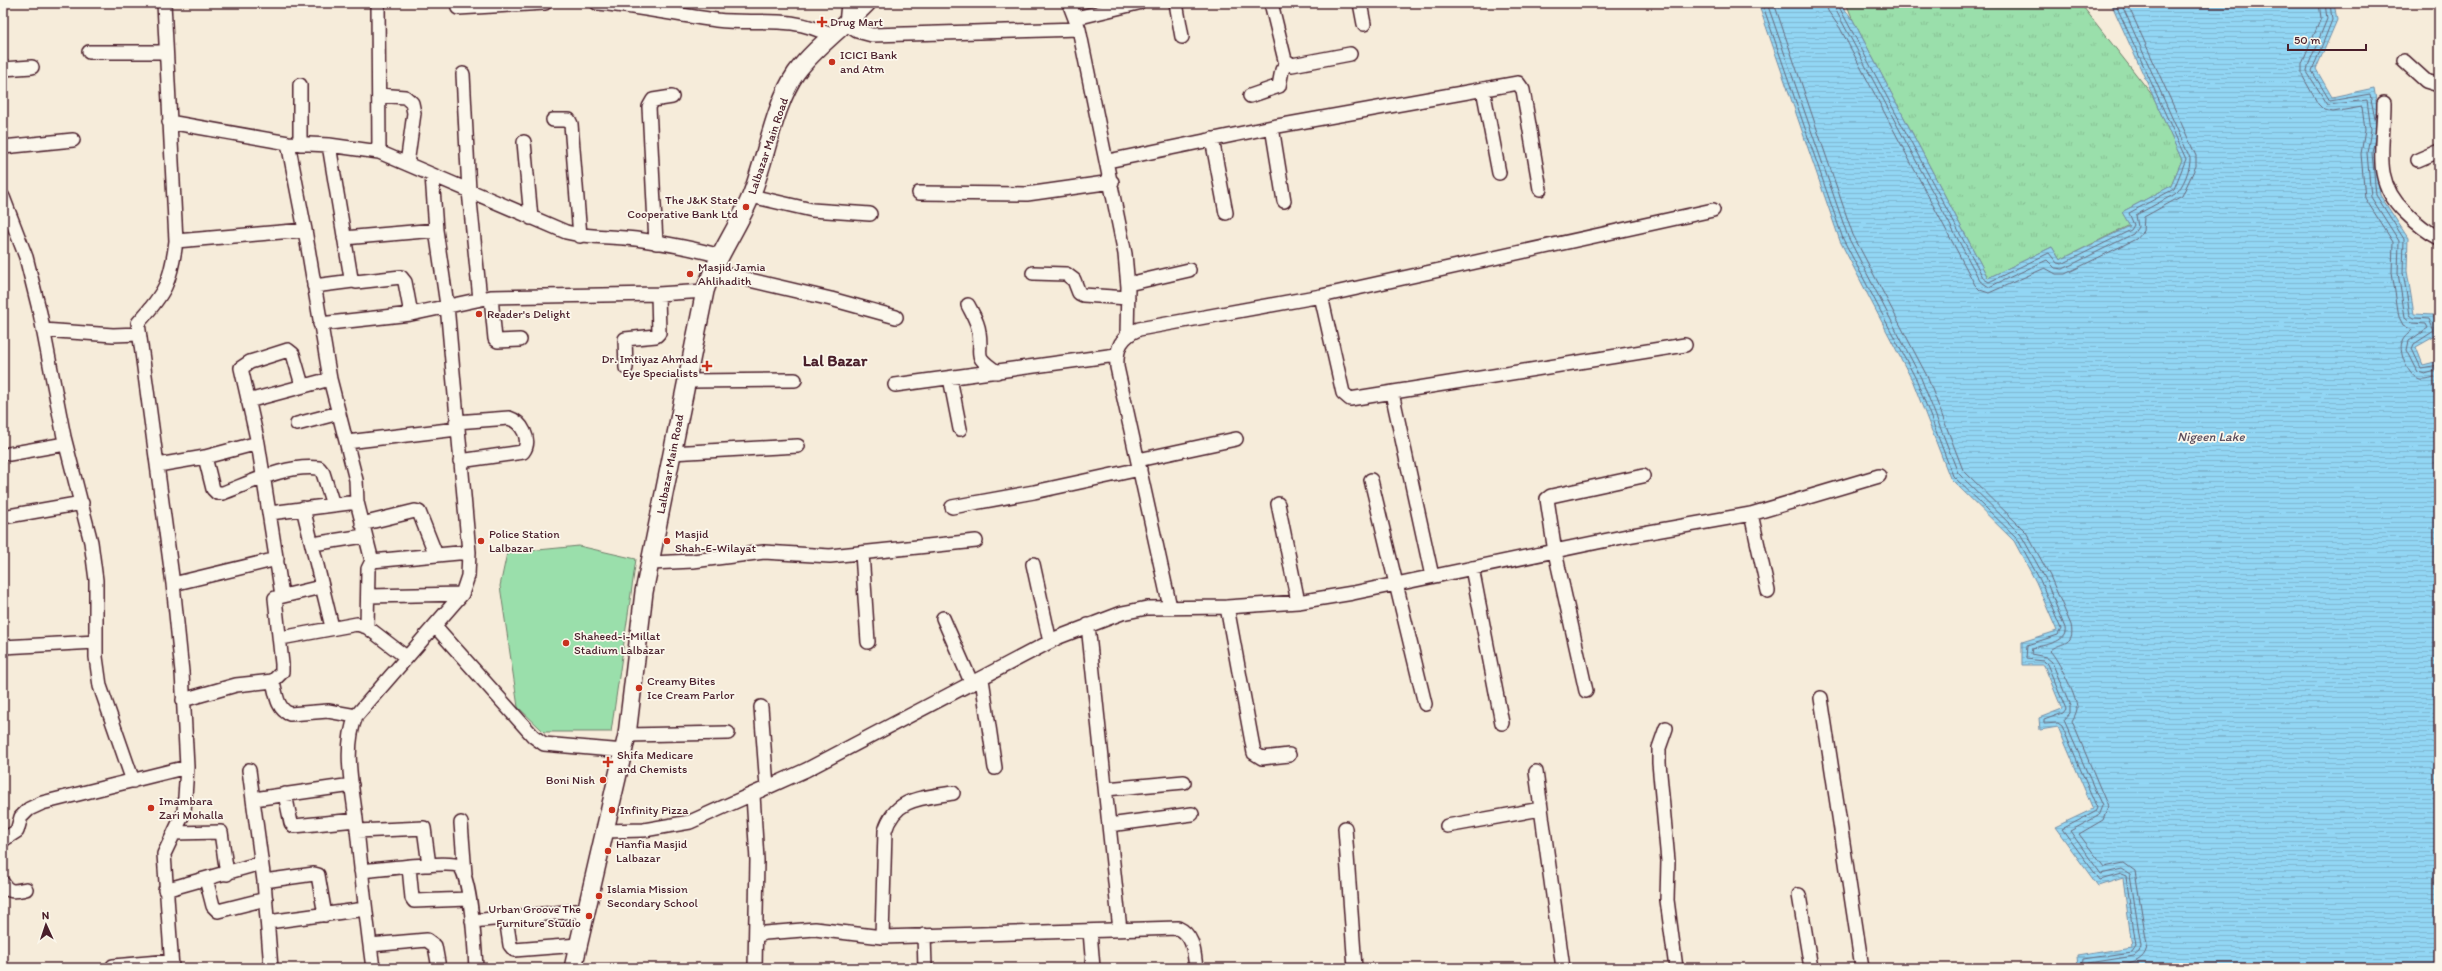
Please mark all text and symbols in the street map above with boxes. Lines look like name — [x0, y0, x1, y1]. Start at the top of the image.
place label: Drug Mart — [830, 15, 883, 29]
marker: Drug Mart — [817, 17, 827, 27]
scale bar — [2288, 26, 2366, 52]
text: 50 m — [2294, 33, 2320, 47]
place label: ICICI Bank and Atm — [840, 48, 897, 76]
marker: ICICI Bank and Atm — [827, 57, 837, 67]
street label: Lalbazar Main Road — [745, 95, 791, 196]
place label: The J&K State Cooperative Bank Ltd — [627, 193, 739, 221]
marker: The J&K State Cooperative Bank Ltd — [741, 202, 751, 212]
place label: Masjid Jamia Ahlihadith — [698, 260, 766, 288]
marker: Masjid Jamia Ahlihadith — [685, 269, 695, 279]
place label: Reader's Delight — [487, 307, 571, 321]
marker: Reader's Delight — [474, 309, 484, 319]
district label: Lal Bazar — [803, 351, 868, 370]
place label: Dr. Imtiyaz Ahmad Eye Specialists — [601, 352, 699, 380]
marker: Dr. Imtiyaz Ahmad Eye Specialists — [701, 360, 713, 372]
street label: Lalbazar Main Road — [653, 412, 687, 515]
water label: Nigeen Lake — [2177, 429, 2245, 444]
place label: Police Station Lalbazar — [489, 527, 560, 555]
place label: Masjid Shah-E-Wilayat — [675, 527, 757, 555]
marker: Police Station Lalbazar — [476, 536, 486, 546]
marker: Masjid Shah-E-Wilayat — [662, 536, 672, 546]
place label: Shaheed-i-Millat Stadium Lalbazar — [574, 629, 665, 657]
marker: Shaheed-i-Millat Stadium Lalbazar — [561, 638, 571, 648]
place label: Creamy Bites Ice Cream Parlor — [647, 674, 735, 702]
marker: Creamy Bites Ice Cream Parlor — [634, 683, 644, 693]
place label: Shifa Medicare and Chemists — [617, 748, 694, 776]
marker: Shifa Medicare and Chemists — [602, 756, 614, 768]
place label: Boni Nish — [546, 773, 596, 787]
marker: Boni Nish — [598, 775, 608, 785]
place label: Imambara Zari Mohalla — [159, 794, 224, 822]
marker: Imambara Zari Mohalla — [146, 803, 156, 813]
place label: Infinity Pizza — [620, 803, 689, 817]
marker: Infinity Pizza — [607, 805, 617, 815]
place label: Hanfia Masjid Lalbazar — [616, 837, 688, 865]
marker: Hanfia Masjid Lalbazar — [603, 846, 613, 856]
place label: Islamia Mission Secondary School — [607, 882, 699, 910]
marker: Islamia Mission Secondary School — [594, 891, 604, 901]
place label: Urban Groove The Furniture Studio — [488, 902, 581, 930]
north arrow — [26, 905, 66, 945]
text: N — [41, 909, 50, 922]
marker: Urban Groove The Furniture Studio — [584, 911, 594, 921]

